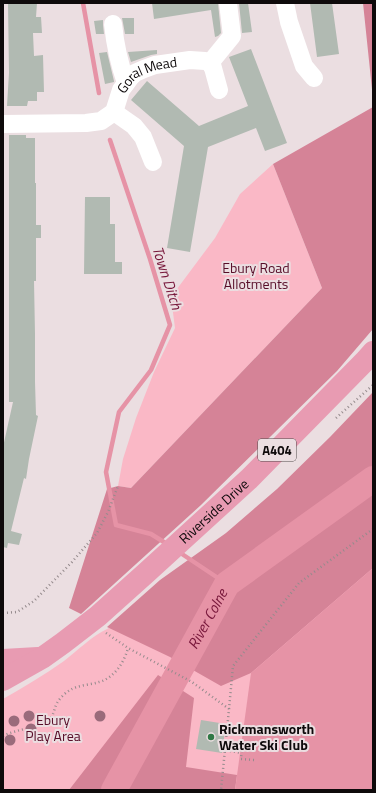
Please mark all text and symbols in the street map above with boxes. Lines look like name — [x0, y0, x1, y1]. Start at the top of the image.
street label: Goral Mead — [111, 51, 178, 97]
water label: Town Ditch — [146, 243, 189, 313]
park label: Ebury Road Allotments — [222, 257, 290, 294]
road number: A404 — [258, 439, 296, 461]
street label: Riverside Drive — [174, 473, 253, 548]
water label: River Colne — [181, 584, 234, 653]
park label: Ebury Play Area — [25, 709, 81, 746]
place label: Rickmansworth Water Ski Club — [219, 718, 314, 755]
marker: Rickmansworth Water Ski Club — [206, 732, 216, 742]

